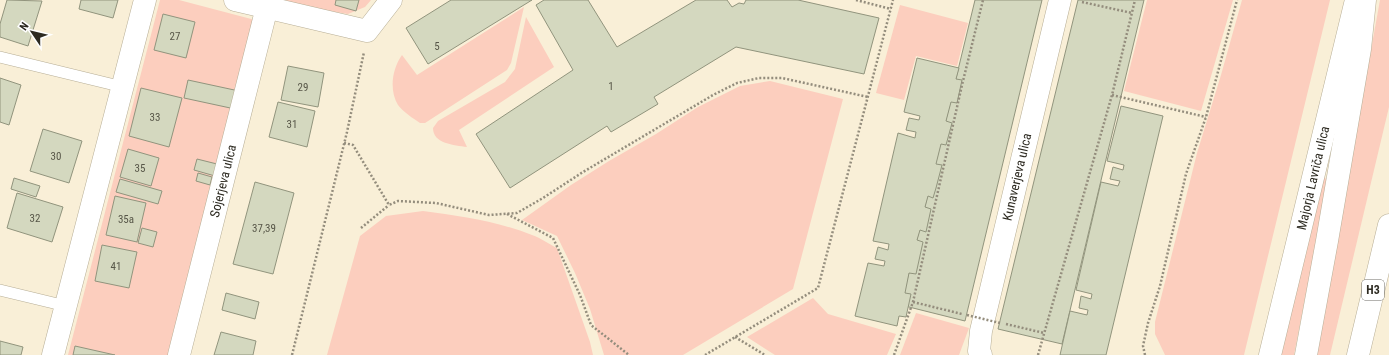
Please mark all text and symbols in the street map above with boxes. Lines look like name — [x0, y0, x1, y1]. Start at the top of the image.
north arrow — [12, 12, 52, 52]
text: N — [17, 20, 32, 33]
house number: 27 — [170, 30, 180, 43]
house number: 5 — [434, 40, 440, 53]
house number: 1 — [608, 80, 614, 93]
house number: 29 — [298, 81, 308, 94]
house number: 33 — [150, 111, 160, 124]
house number: 31 — [287, 118, 297, 131]
street label: Majorja Lavriča ulica — [1294, 125, 1332, 231]
street label: Kunaverjeva ulica — [1000, 132, 1034, 222]
street label: Sojerjeva ulica — [207, 143, 239, 219]
house number: 30 — [51, 150, 61, 163]
house number: 35 — [135, 162, 145, 175]
house number: 32 — [30, 212, 40, 225]
house number: 35a — [118, 213, 134, 226]
house number: 37,39 — [252, 222, 276, 235]
house number: 41 — [111, 260, 121, 273]
road number: H3 — [1362, 280, 1384, 300]

